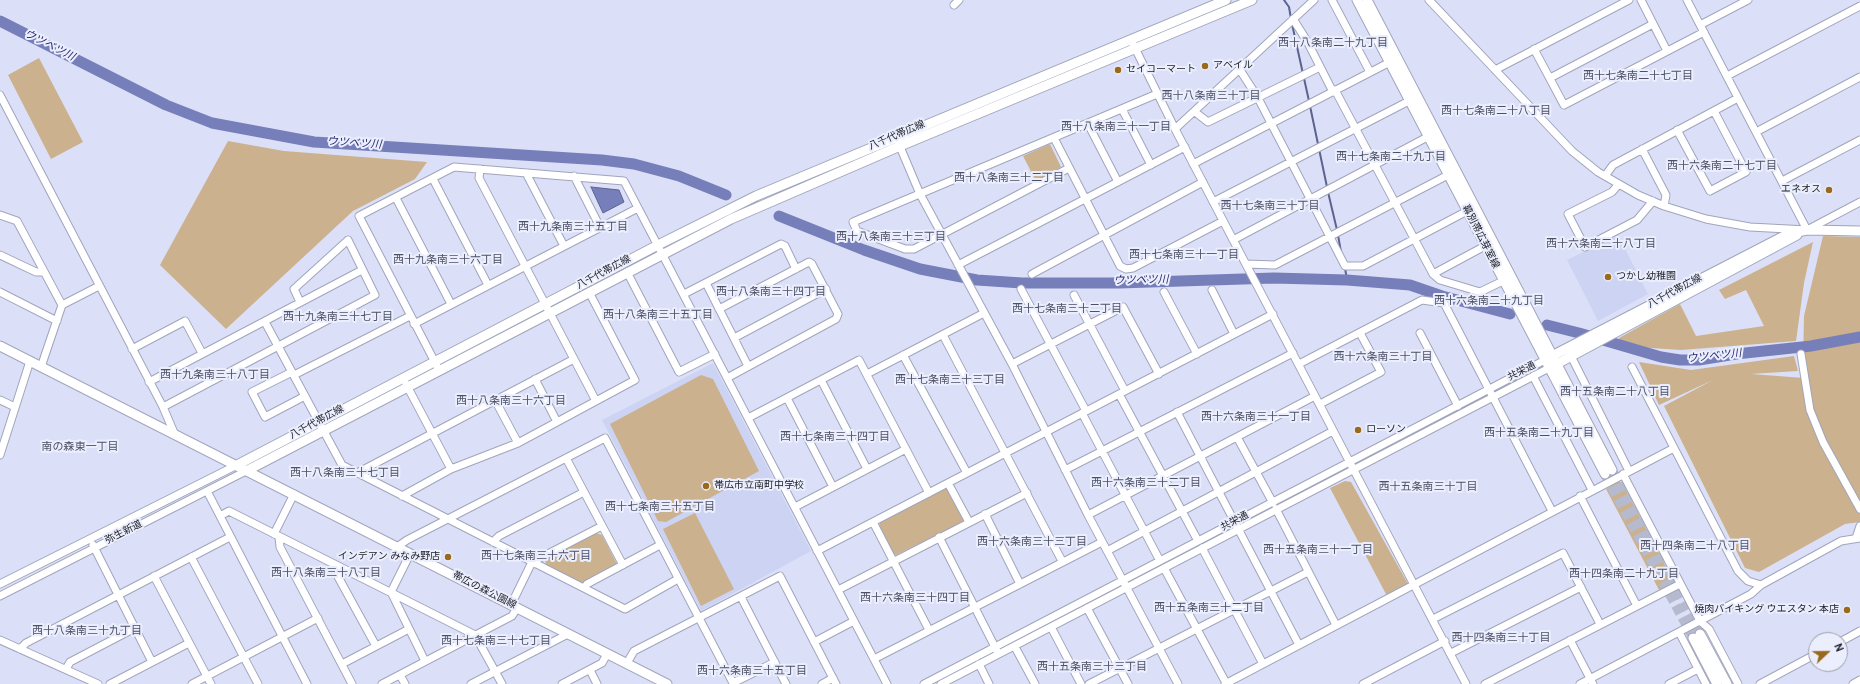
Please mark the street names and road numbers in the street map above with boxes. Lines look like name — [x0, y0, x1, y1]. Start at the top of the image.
street label: 八千代帯広線 — [867, 119, 927, 153]
street label: 幕別帯広芽室線 — [1459, 203, 1501, 271]
street label: 八千代帯広線 — [575, 254, 633, 292]
street label: 八千代帯広線 — [1646, 273, 1704, 311]
street label: 共栄通 — [1506, 360, 1538, 384]
street label: 八千代帯広線 — [288, 404, 346, 442]
street label: 共栄通 — [1219, 510, 1251, 534]
street label: 弥生新道 — [103, 519, 145, 547]
street label: 帯広の森公園線 — [450, 570, 518, 612]

